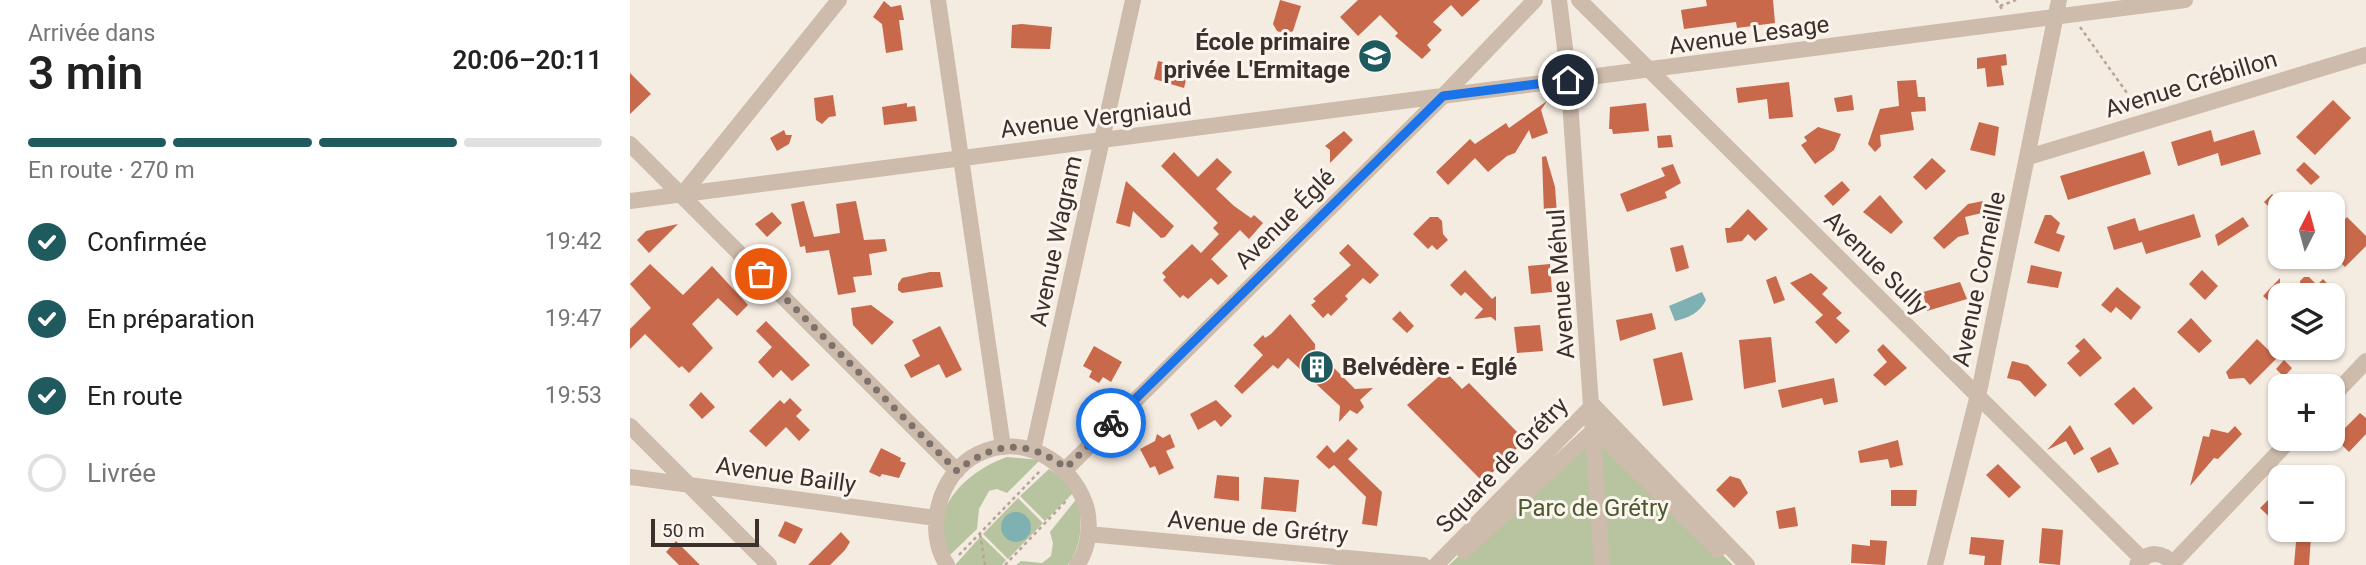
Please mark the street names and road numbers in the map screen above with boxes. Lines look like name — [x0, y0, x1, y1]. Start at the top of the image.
street label: Avenue Lesage — [1667, 10, 1831, 60]
street label: Avenue Crébillon — [2101, 44, 2281, 124]
street label: Avenue Vergniaud — [999, 92, 1193, 144]
street label: Avenue Wagram — [1024, 153, 1088, 329]
street label: Avenue Églé — [1229, 163, 1341, 275]
street label: Avenue Corneille — [1947, 189, 2011, 369]
street label: Avenue Sully — [1818, 205, 1934, 321]
street label: Avenue Méhul — [1542, 208, 1580, 360]
street label: Square de Grétry — [1430, 391, 1574, 539]
street label: Avenue Bailly — [714, 451, 859, 499]
street label: Avenue de Grétry — [1167, 505, 1350, 549]

